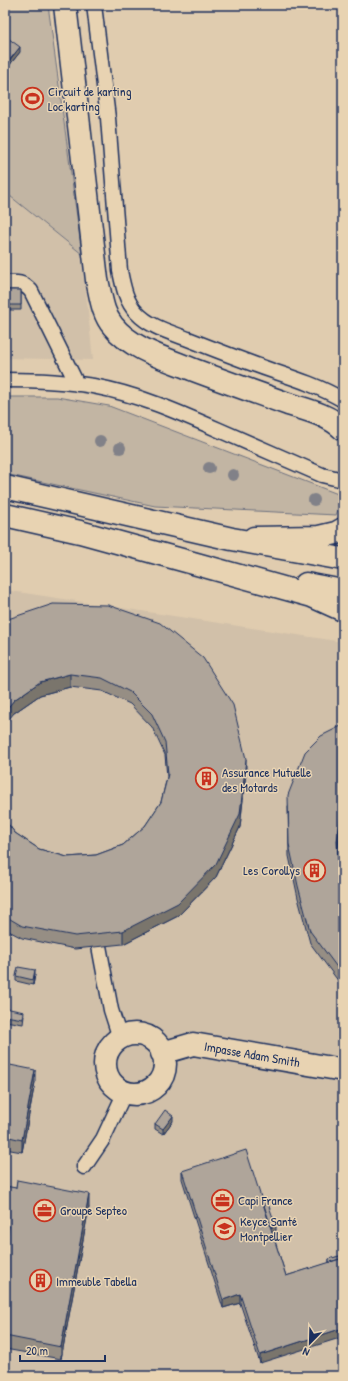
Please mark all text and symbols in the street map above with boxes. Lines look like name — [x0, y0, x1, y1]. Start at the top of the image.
place label: Circuit de karting Loc'karting — [48, 82, 132, 115]
sports icon: Circuit de karting Loc'karting — [20, 85, 46, 111]
place label: Assurance Mutuelle des Motards — [222, 763, 311, 796]
building icon: Assurance Mutuelle des Motards — [193, 766, 219, 792]
building icon: Les Corollys — [302, 857, 328, 883]
place label: Les Corollys — [243, 861, 300, 879]
street label: Impasse Adam Smith — [203, 1037, 302, 1071]
office icon: Capi France — [209, 1187, 235, 1213]
place label: Capi France — [238, 1191, 293, 1209]
office icon: Groupe Septeo — [31, 1197, 57, 1223]
place label: Groupe Septeo — [60, 1201, 127, 1219]
place label: Keyce Santé Montpellier — [240, 1212, 297, 1245]
school or university icon: Keyce Santé Montpellier — [212, 1215, 238, 1241]
building icon: Immeuble Tabella — [27, 1268, 53, 1294]
place label: Immeuble Tabella — [56, 1272, 137, 1290]
north arrow — [290, 1323, 330, 1363]
scale bar — [20, 1337, 105, 1363]
text: 20 m — [26, 1342, 48, 1359]
text: N — [301, 1345, 312, 1360]

